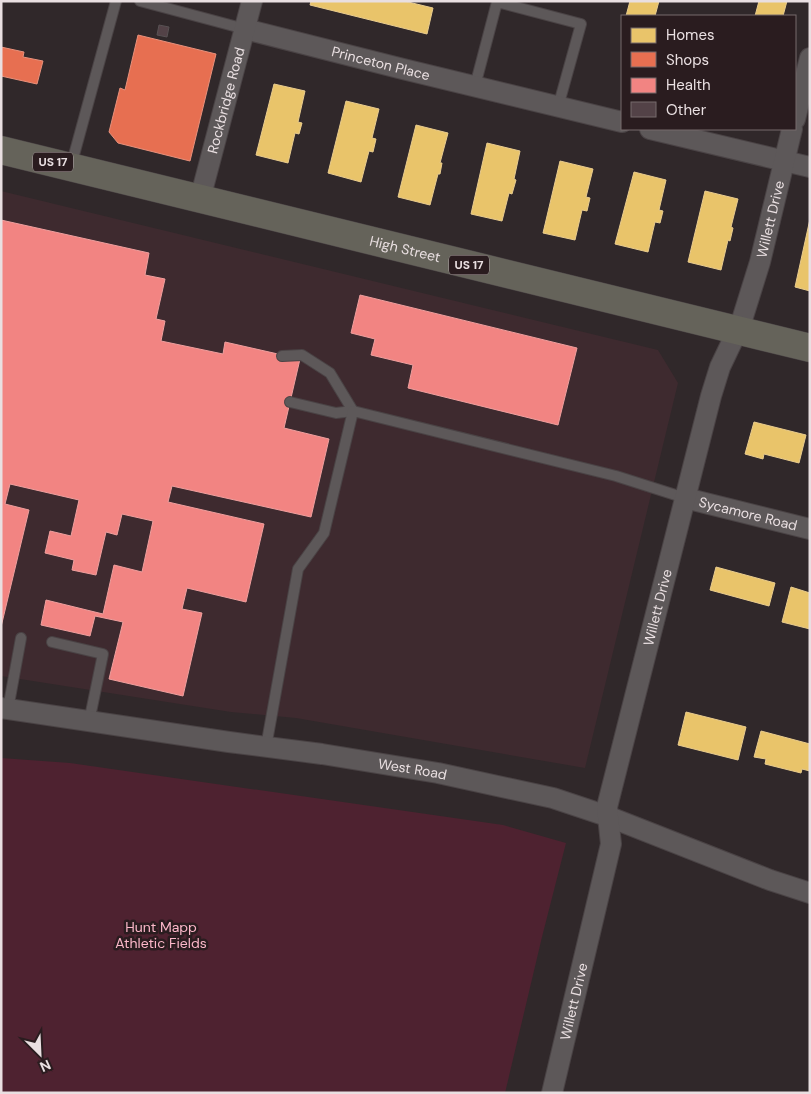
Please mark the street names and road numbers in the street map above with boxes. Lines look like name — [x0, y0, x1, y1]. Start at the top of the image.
street label: Princeton Place — [330, 42, 432, 84]
street label: Rockbridge Road — [203, 45, 248, 155]
road number: US 17 — [33, 152, 73, 172]
street label: Willett Drive — [752, 179, 788, 260]
street label: High Street — [368, 232, 442, 266]
road number: US 17 — [449, 256, 489, 274]
street label: Sycamore Road — [697, 493, 799, 535]
street label: Willett Drive — [639, 567, 676, 648]
street label: West Road — [377, 754, 449, 784]
street label: Willett Drive — [556, 961, 592, 1042]

